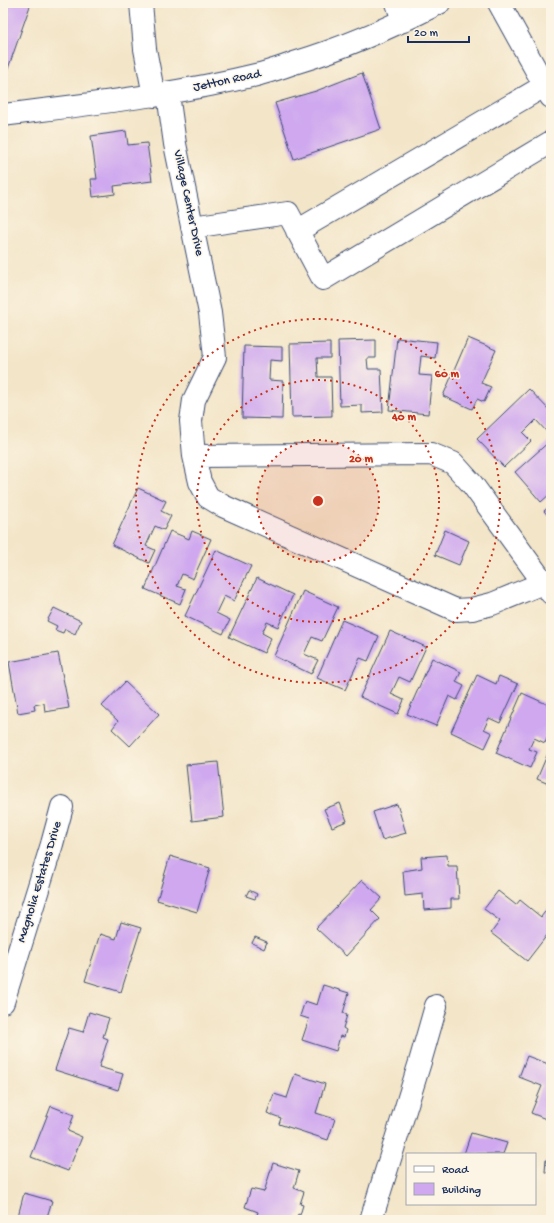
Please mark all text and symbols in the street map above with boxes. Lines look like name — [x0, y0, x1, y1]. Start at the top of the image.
scale bar — [408, 18, 469, 44]
text: 20 m — [414, 27, 439, 41]
street label: Jetton Road — [192, 66, 263, 95]
street label: Village Center Drive — [169, 148, 207, 258]
text: 60 m — [435, 368, 460, 382]
text: 40 m — [391, 411, 416, 425]
text: 20 m — [349, 453, 374, 467]
centre of rings — [311, 494, 325, 508]
street label: Magnolia Estates Drive — [14, 819, 66, 945]
legend — [406, 1153, 536, 1205]
text: Road — [442, 1164, 469, 1178]
text: Building — [441, 1184, 481, 1198]

